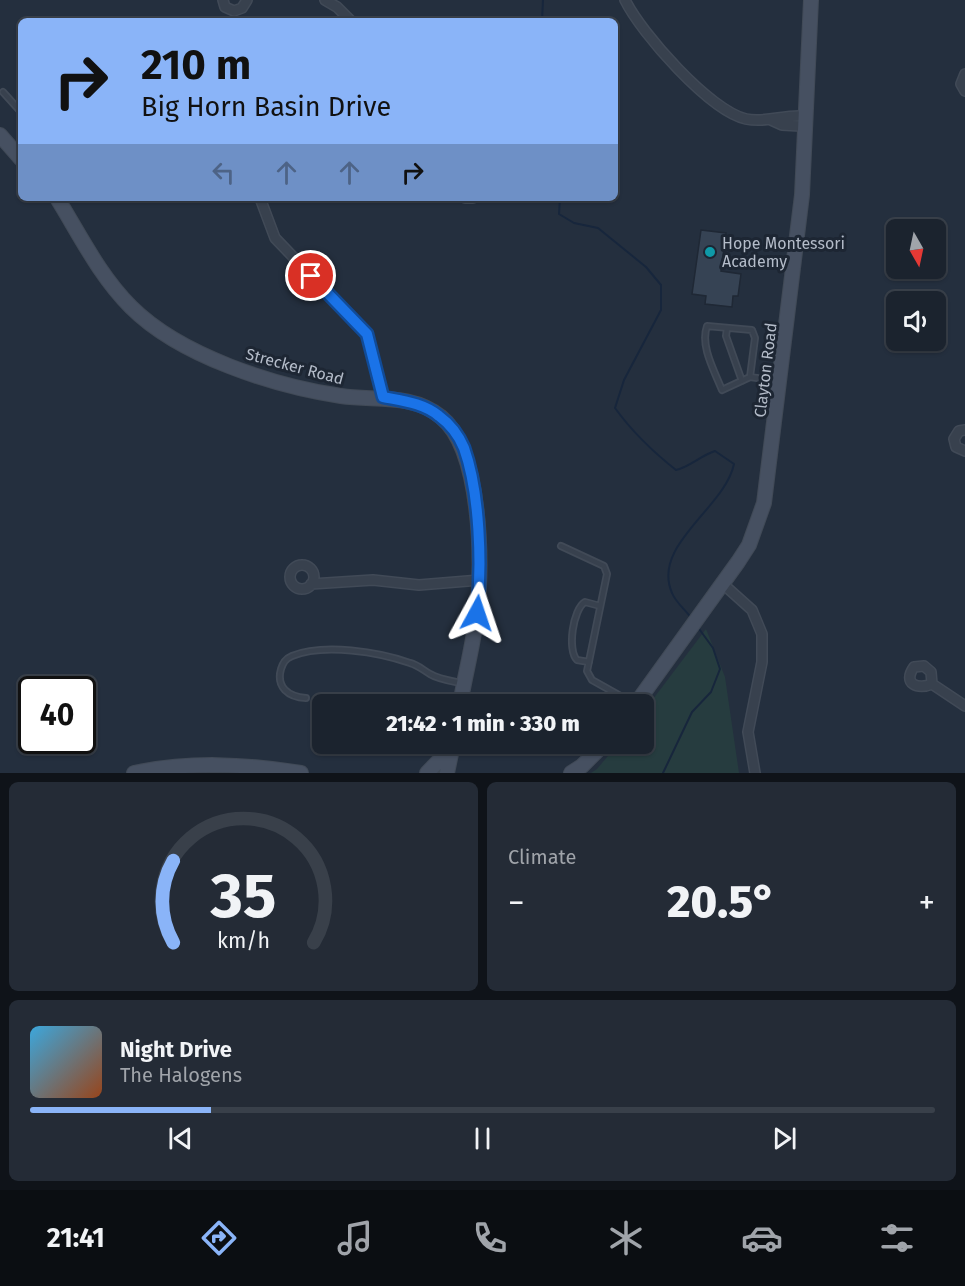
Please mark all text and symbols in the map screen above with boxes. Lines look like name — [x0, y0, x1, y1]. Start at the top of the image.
text: 210 m — [141, 40, 251, 90]
icon: right — [42, 42, 120, 120]
text: Big Horn Basin Drive — [141, 91, 391, 123]
icon: left — [207, 156, 240, 189]
icon: ahead — [270, 156, 303, 189]
icon: ahead — [333, 156, 366, 189]
icon: right — [396, 156, 429, 189]
north arrow — [886, 219, 946, 279]
map controls — [886, 219, 946, 351]
place label: Hope Montessori Academy — [722, 234, 845, 271]
marker: Hope Montessori Academy — [703, 245, 717, 259]
pin — [285, 250, 336, 301]
icon: arrive — [294, 259, 327, 292]
button: sound — [886, 291, 946, 351]
street label: Clayton Road — [750, 322, 781, 418]
street label: Strecker Road — [244, 344, 346, 389]
position arrow — [445, 581, 509, 645]
speed limit sign: 40 — [18, 676, 96, 754]
text: 21:42 · 1 min · 330 m — [386, 710, 580, 737]
text: Climate — [508, 845, 576, 869]
text: 35 — [210, 859, 276, 934]
text: 20.5° — [667, 875, 776, 929]
text: − — [508, 883, 525, 923]
text: + — [919, 883, 935, 923]
text: km/h — [217, 929, 270, 955]
text: Night Drive — [120, 1036, 232, 1063]
text: The Halogens — [120, 1063, 242, 1087]
icon: previous — [164, 1122, 197, 1155]
icon: pause — [466, 1122, 499, 1155]
icon: next — [768, 1122, 801, 1155]
icon: directions — [198, 1217, 240, 1259]
icon: music — [334, 1217, 376, 1259]
icon: phone — [469, 1217, 511, 1259]
icon: climate — [605, 1217, 647, 1259]
icon: car — [741, 1217, 783, 1259]
icon: filters — [876, 1217, 918, 1259]
text: 21:41 — [47, 1222, 105, 1254]

